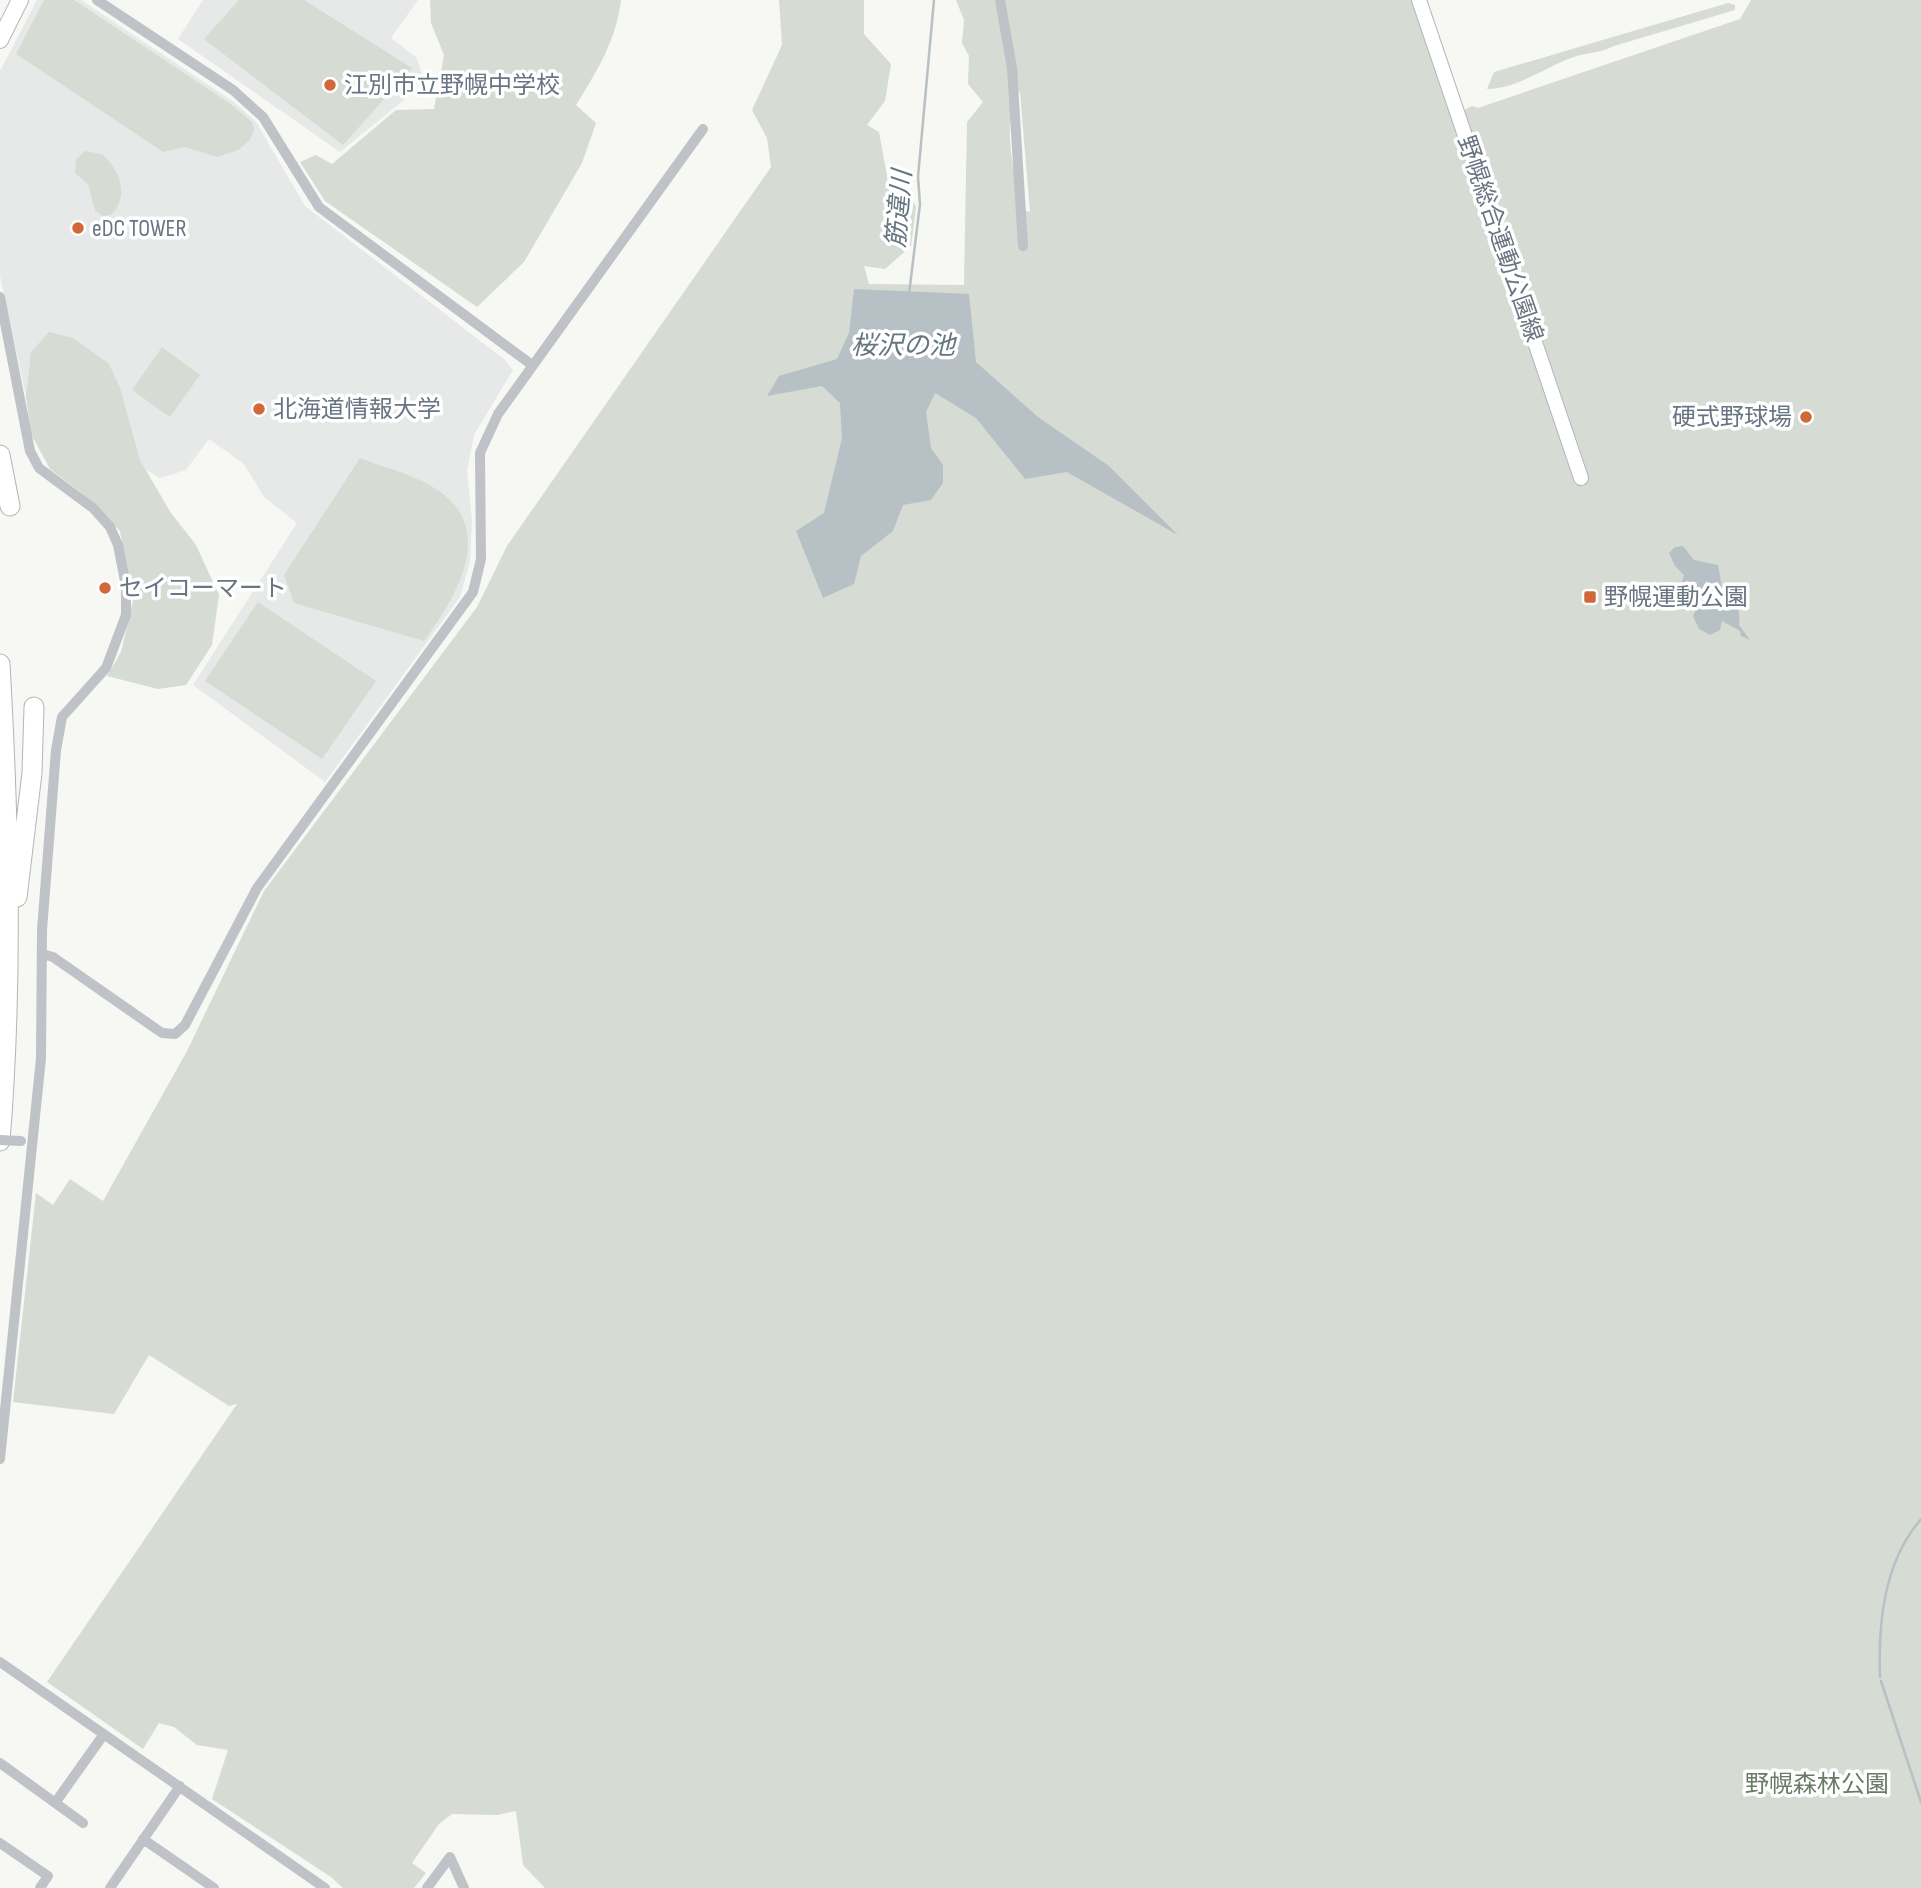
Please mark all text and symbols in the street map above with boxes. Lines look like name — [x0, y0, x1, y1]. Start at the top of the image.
place label: 江別市立野幌中学校 — [344, 71, 560, 100]
marker: 江別市立野幌中学校 — [322, 77, 338, 93]
street label: 野幌総合運動公園線 — [1451, 132, 1549, 346]
water label: 筋違川 — [881, 166, 919, 249]
place label: eDC TOWER — [92, 214, 187, 243]
marker: eDC TOWER — [70, 220, 86, 236]
water label: 桜沢の池 — [851, 331, 958, 362]
place label: 北海道情報大学 — [273, 395, 441, 424]
marker: 北海道情報大学 — [251, 401, 267, 417]
place label: 硬式野球場 — [1672, 403, 1792, 432]
marker: 硬式野球場 — [1798, 409, 1814, 425]
place label: セイコーマート — [119, 574, 287, 603]
marker: セイコーマート — [97, 580, 113, 596]
place label: 野幌運動公園 — [1604, 583, 1748, 612]
marker: 野幌運動公園 — [1582, 589, 1598, 605]
park label: 野幌森林公園 — [1745, 1770, 1889, 1799]

